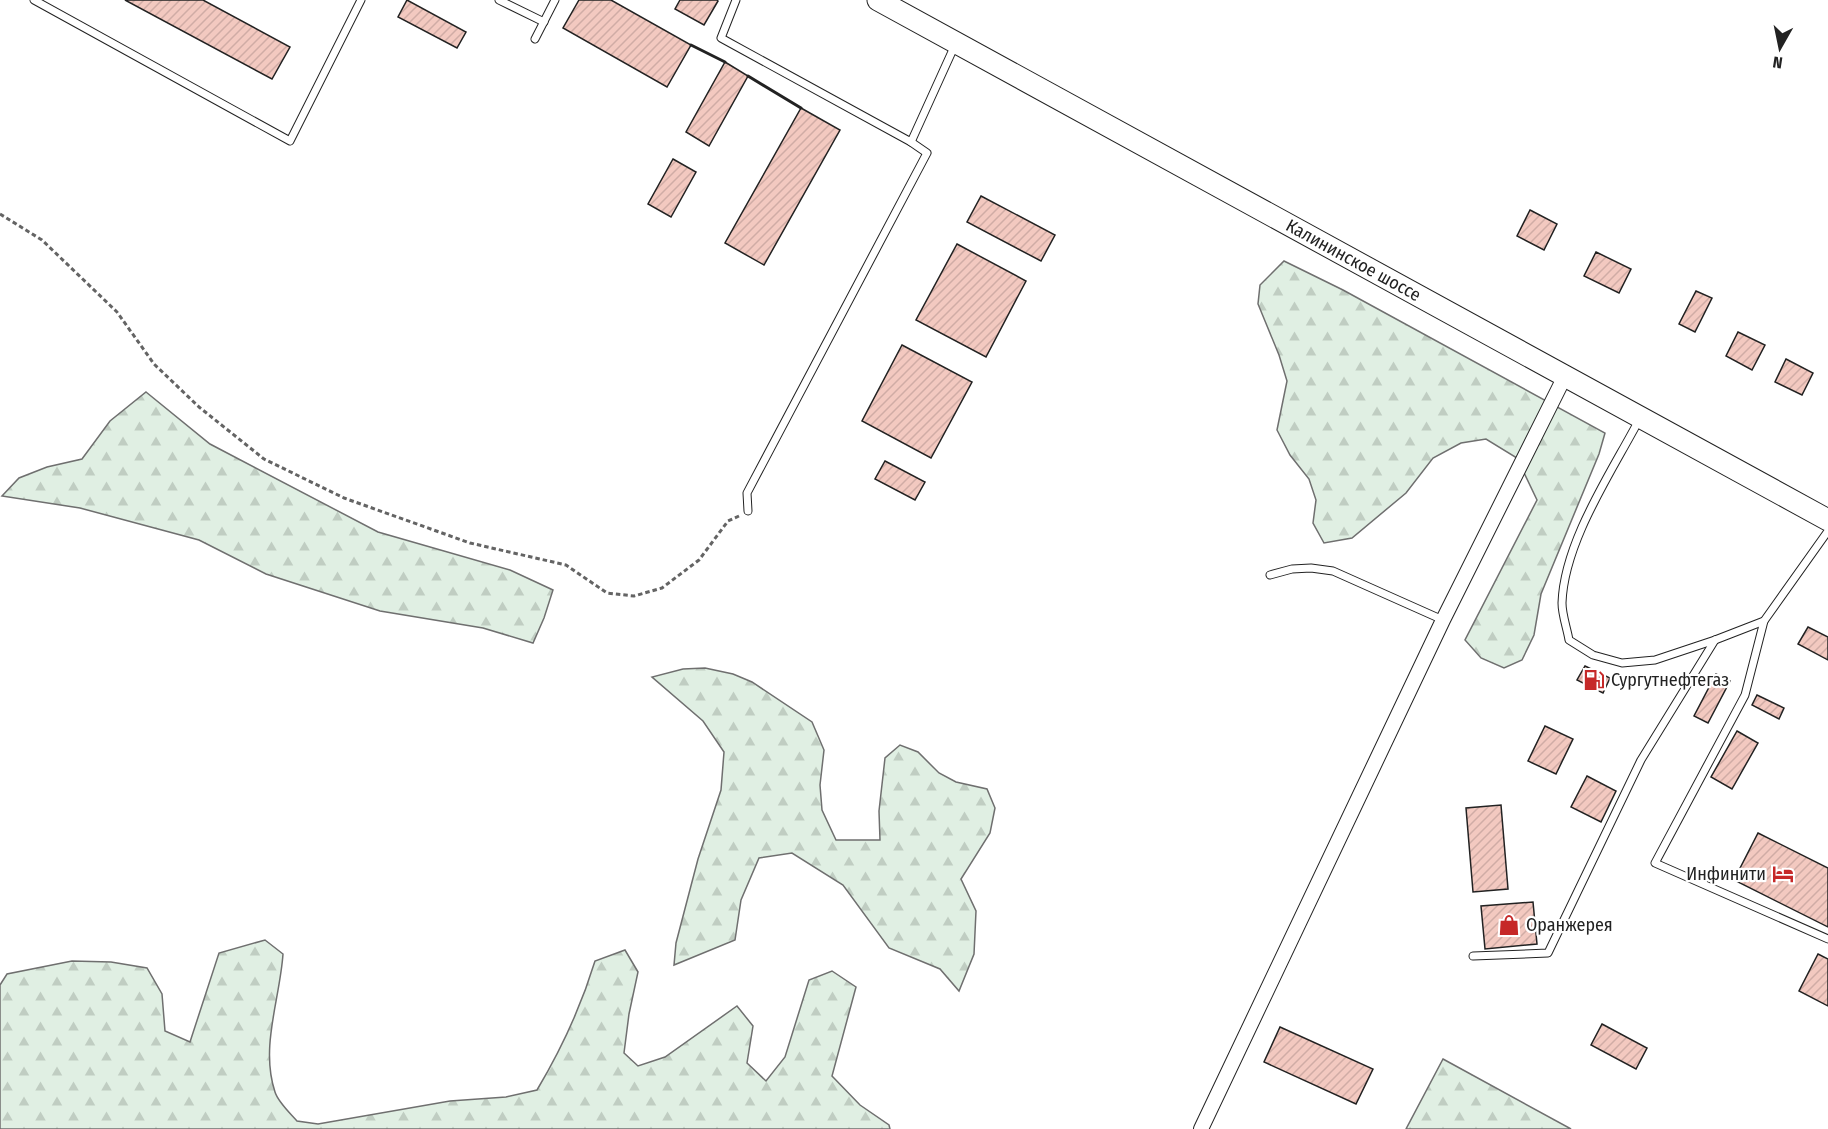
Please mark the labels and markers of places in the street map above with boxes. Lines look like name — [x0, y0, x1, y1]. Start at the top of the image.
fuel station icon: Сургутнефтегаз — [1582, 668, 1606, 692]
place label: Сургутнефтегаз — [1611, 669, 1729, 691]
hotel icon: Инфинити — [1771, 862, 1795, 886]
place label: Инфинити — [1686, 863, 1766, 885]
shop icon: Оранжерея — [1497, 913, 1521, 937]
place label: Оранжерея — [1526, 914, 1613, 936]

